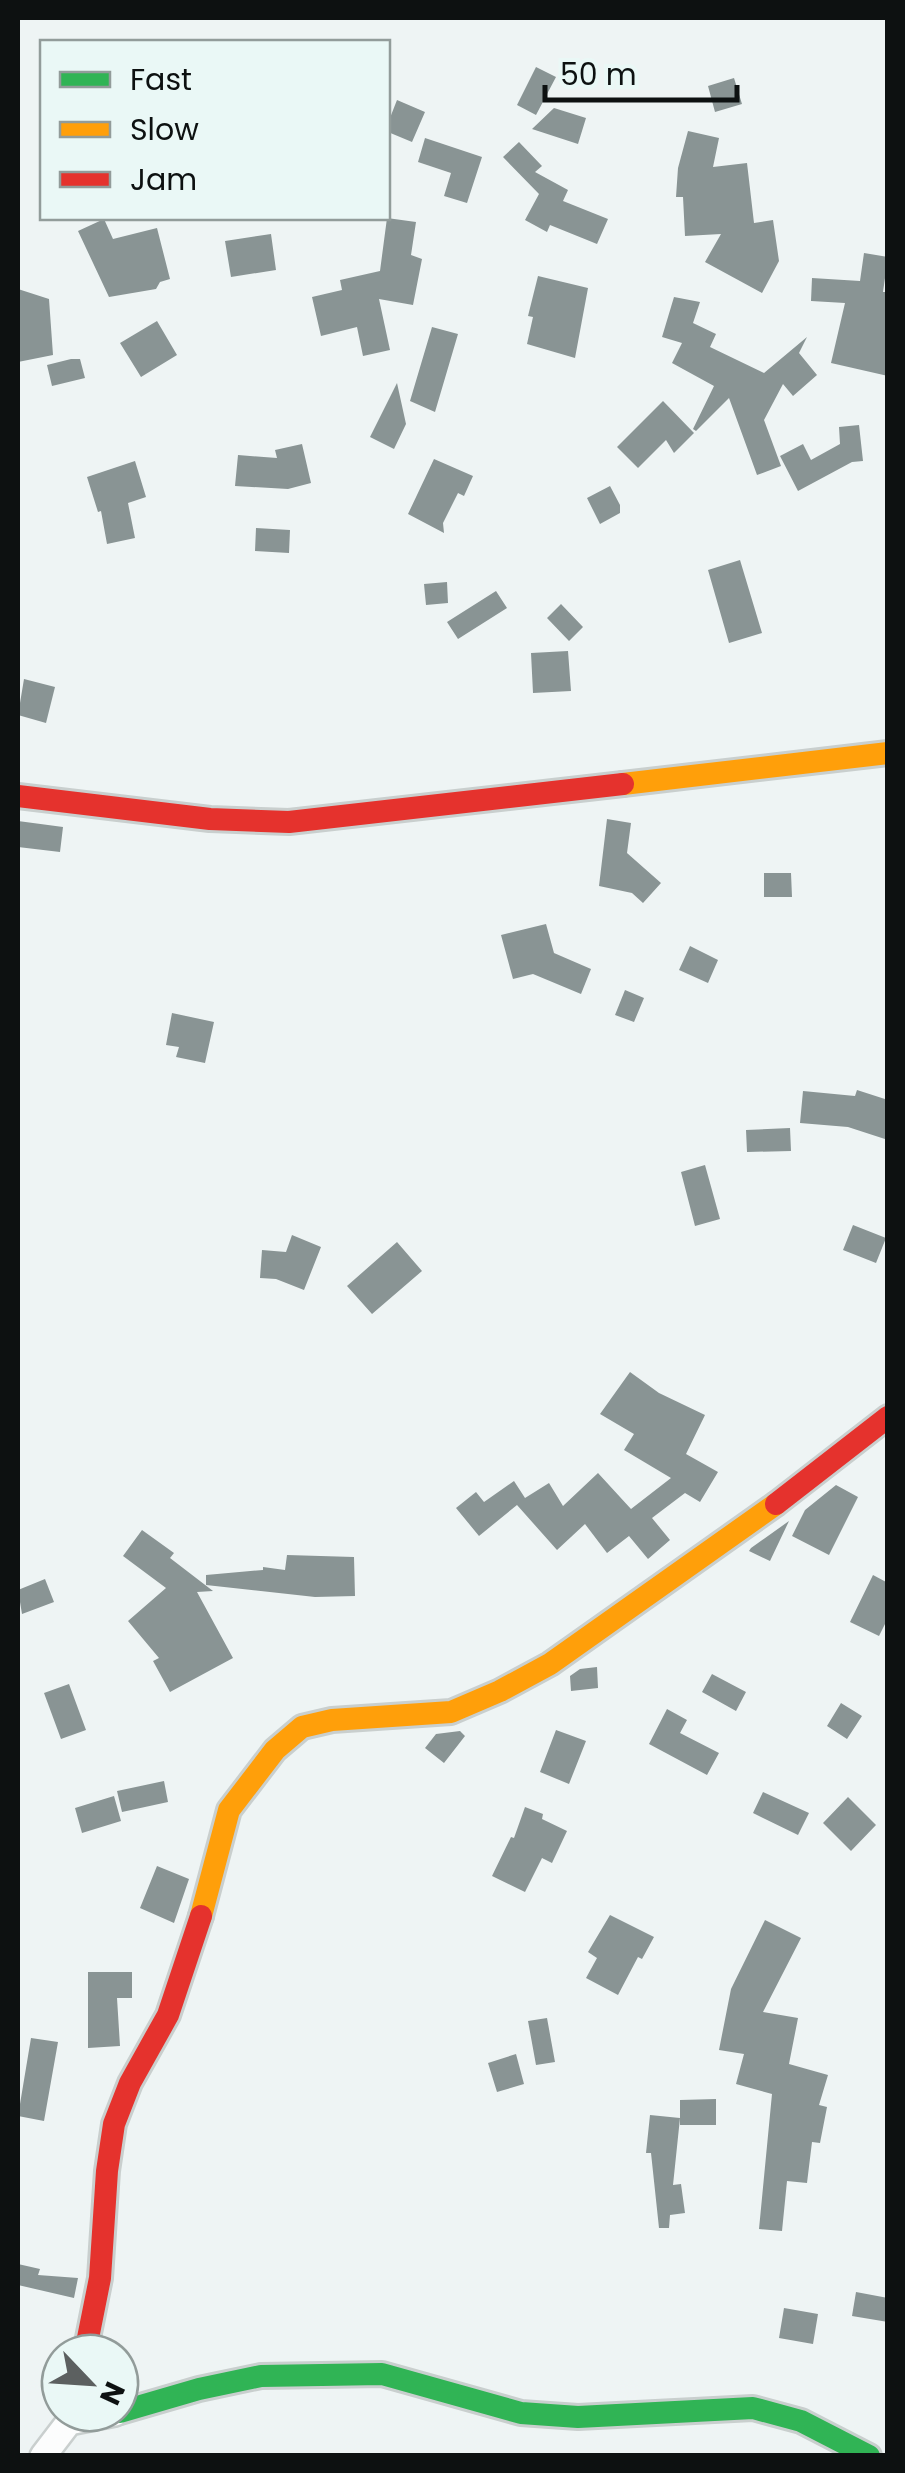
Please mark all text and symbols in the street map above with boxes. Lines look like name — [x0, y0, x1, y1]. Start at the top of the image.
legend — [40, 40, 390, 220]
scale bar — [545, 40, 738, 102]
text: 50 m — [560, 53, 637, 96]
text: Fast — [130, 58, 192, 101]
text: Slow — [130, 108, 199, 151]
text: Jam — [130, 158, 197, 201]
north arrow — [40, 2333, 140, 2433]
text: N — [90, 2376, 134, 2411]

